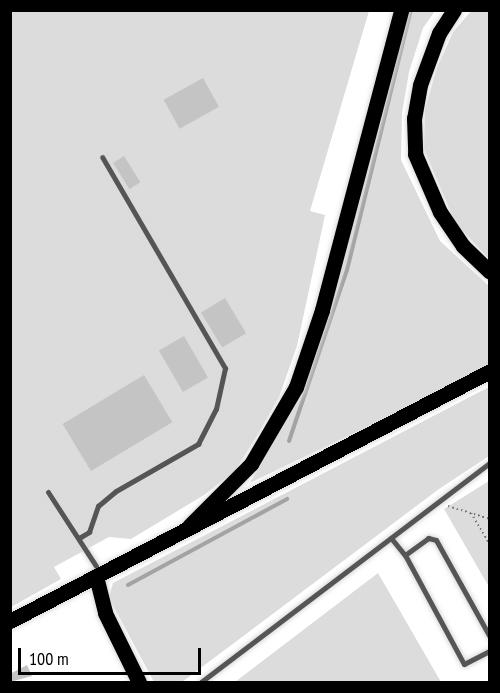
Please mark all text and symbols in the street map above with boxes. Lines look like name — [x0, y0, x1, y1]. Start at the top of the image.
scale bar — [21, 636, 204, 674]
text: 100 m — [29, 647, 69, 670]

